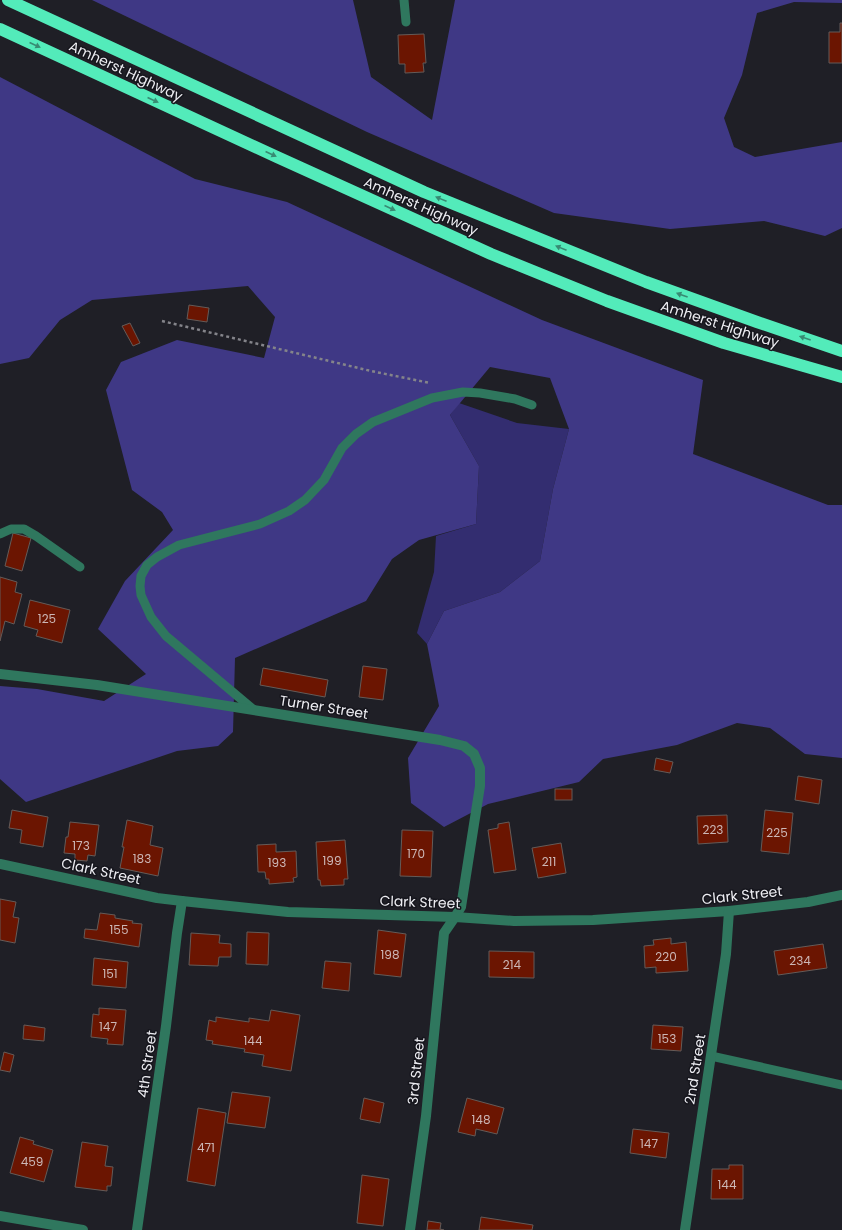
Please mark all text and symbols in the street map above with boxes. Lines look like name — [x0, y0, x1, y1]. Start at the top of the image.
street label: Amherst Highway — [66, 36, 186, 106]
one-way arrow — [30, 42, 41, 48]
one-way arrow — [148, 97, 159, 103]
one-way arrow — [266, 151, 277, 157]
street label: Amherst Highway — [361, 172, 481, 240]
one-way arrow — [434, 195, 446, 201]
one-way arrow — [384, 205, 395, 211]
one-way arrow — [555, 244, 567, 250]
one-way arrow — [676, 292, 688, 298]
street label: Amherst Highway — [658, 295, 782, 353]
one-way arrow — [799, 335, 811, 341]
house number: 125 — [38, 610, 56, 627]
street label: Turner Street — [278, 690, 370, 724]
house number: 223 — [703, 821, 723, 838]
house number: 225 — [766, 824, 788, 841]
house number: 173 — [72, 837, 90, 854]
house number: 170 — [407, 845, 425, 862]
house number: 183 — [133, 850, 151, 867]
house number: 199 — [323, 852, 341, 869]
street label: Clark Street — [59, 853, 143, 889]
house number: 211 — [542, 853, 556, 870]
house number: 193 — [268, 854, 286, 871]
street label: Clark Street — [701, 881, 783, 909]
street label: Clark Street — [379, 891, 461, 913]
house number: 155 — [110, 921, 128, 938]
house number: 198 — [381, 946, 399, 963]
house number: 220 — [655, 948, 677, 965]
house number: 234 — [789, 952, 811, 969]
house number: 214 — [503, 956, 522, 973]
house number: 151 — [102, 965, 118, 982]
house number: 147 — [99, 1018, 117, 1035]
street label: 4th Street — [132, 1029, 162, 1099]
house number: 153 — [658, 1030, 676, 1047]
house number: 144 — [244, 1032, 263, 1049]
street label: 2nd Street — [680, 1032, 710, 1106]
street label: 3rd Street — [403, 1036, 429, 1106]
house number: 148 — [472, 1111, 490, 1128]
house number: 147 — [640, 1135, 658, 1152]
house number: 471 — [197, 1139, 215, 1156]
house number: 459 — [21, 1153, 43, 1170]
house number: 144 — [718, 1176, 737, 1193]

